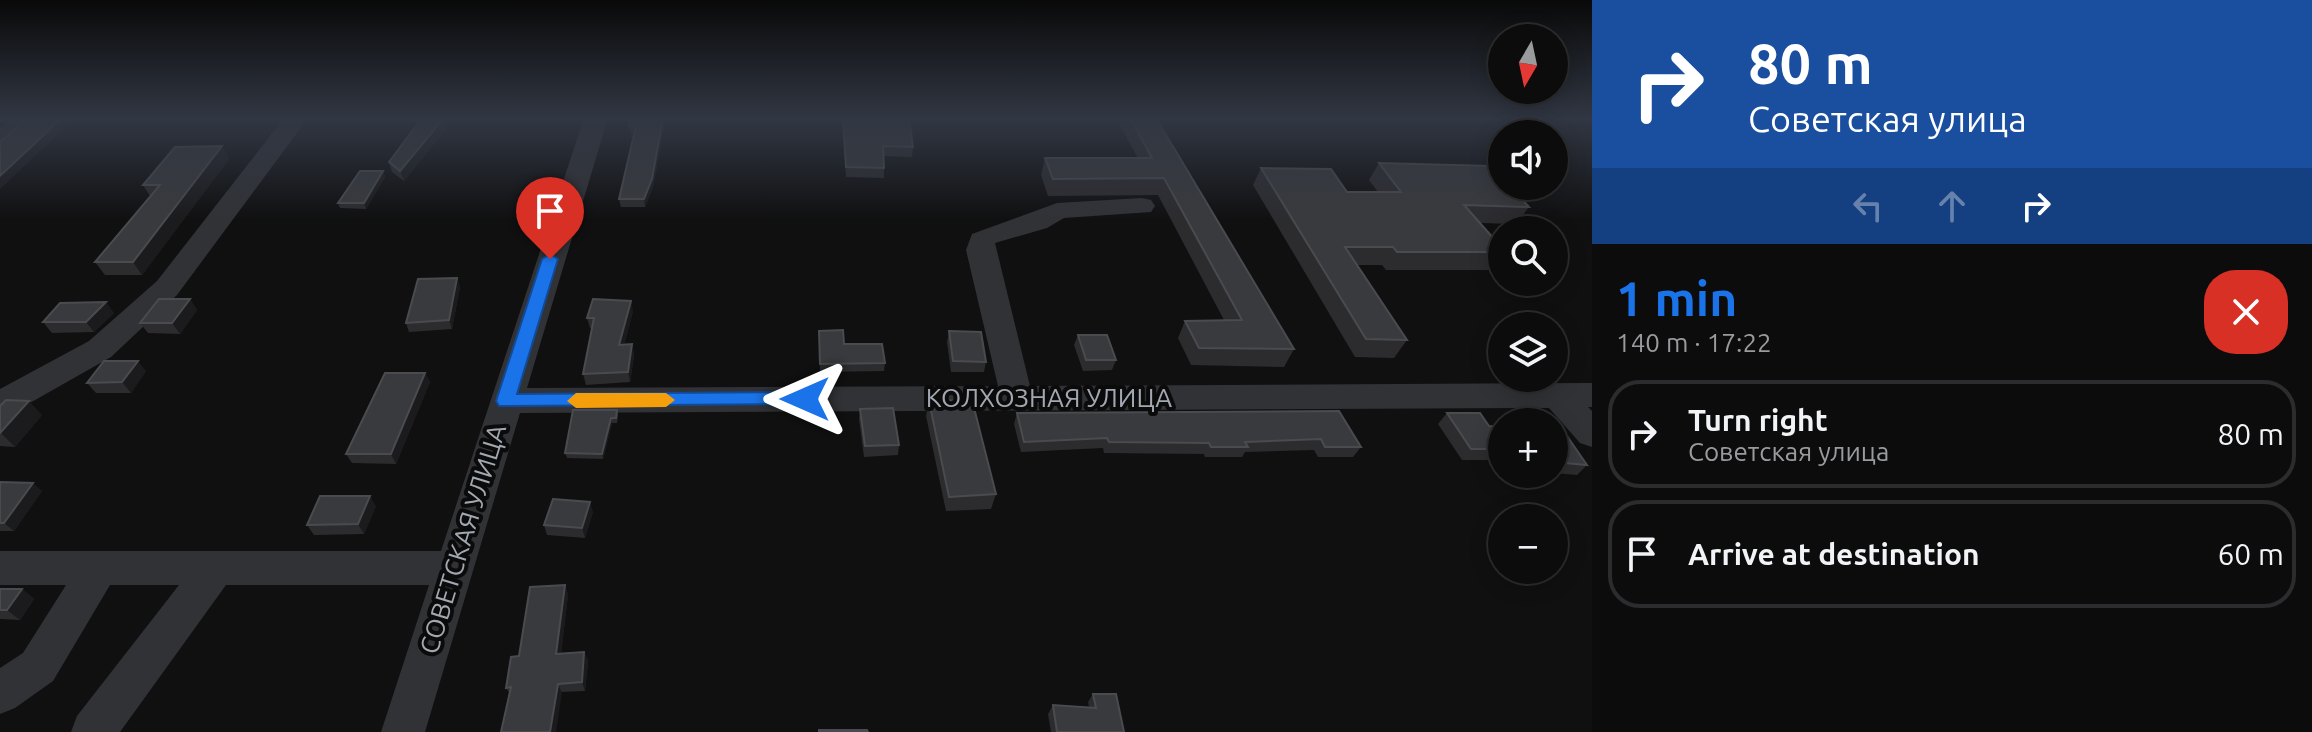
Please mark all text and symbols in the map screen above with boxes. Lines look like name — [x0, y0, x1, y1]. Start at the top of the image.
north arrow — [1488, 24, 1568, 104]
map controls — [1488, 24, 1568, 584]
icon: right — [1616, 32, 1720, 136]
text: 80 m — [1748, 32, 1873, 95]
text: Советская улица — [1748, 98, 2027, 139]
button: sound — [1488, 120, 1568, 200]
pin — [516, 177, 584, 259]
icon: left — [1846, 184, 1890, 228]
icon: ahead — [1930, 184, 1974, 228]
icon: right — [2014, 184, 2058, 228]
icon: arrive — [528, 189, 572, 233]
button: search — [1488, 216, 1568, 296]
button: close — [2204, 270, 2288, 354]
text: 1 min — [1616, 271, 1737, 325]
button: layers — [1488, 312, 1568, 392]
text: 140 m · 17:22 — [1616, 328, 1772, 357]
position arrow — [763, 357, 847, 441]
street label: КОЛХОЗНАЯ УЛИЦА — [926, 383, 1172, 412]
text: Turn right — [1688, 403, 1828, 437]
button: + — [1488, 408, 1568, 488]
icon: right — [1620, 412, 1664, 456]
text: 80 m — [2217, 417, 2284, 451]
street label: СОВЕТСКАЯ УЛИЦА — [414, 420, 511, 657]
text: Советская улица — [1688, 437, 1889, 466]
button: − — [1488, 504, 1568, 584]
icon: arrive — [1620, 532, 1664, 576]
text: Arrive at destination — [1688, 537, 1980, 571]
text: 60 m — [2217, 537, 2284, 571]

